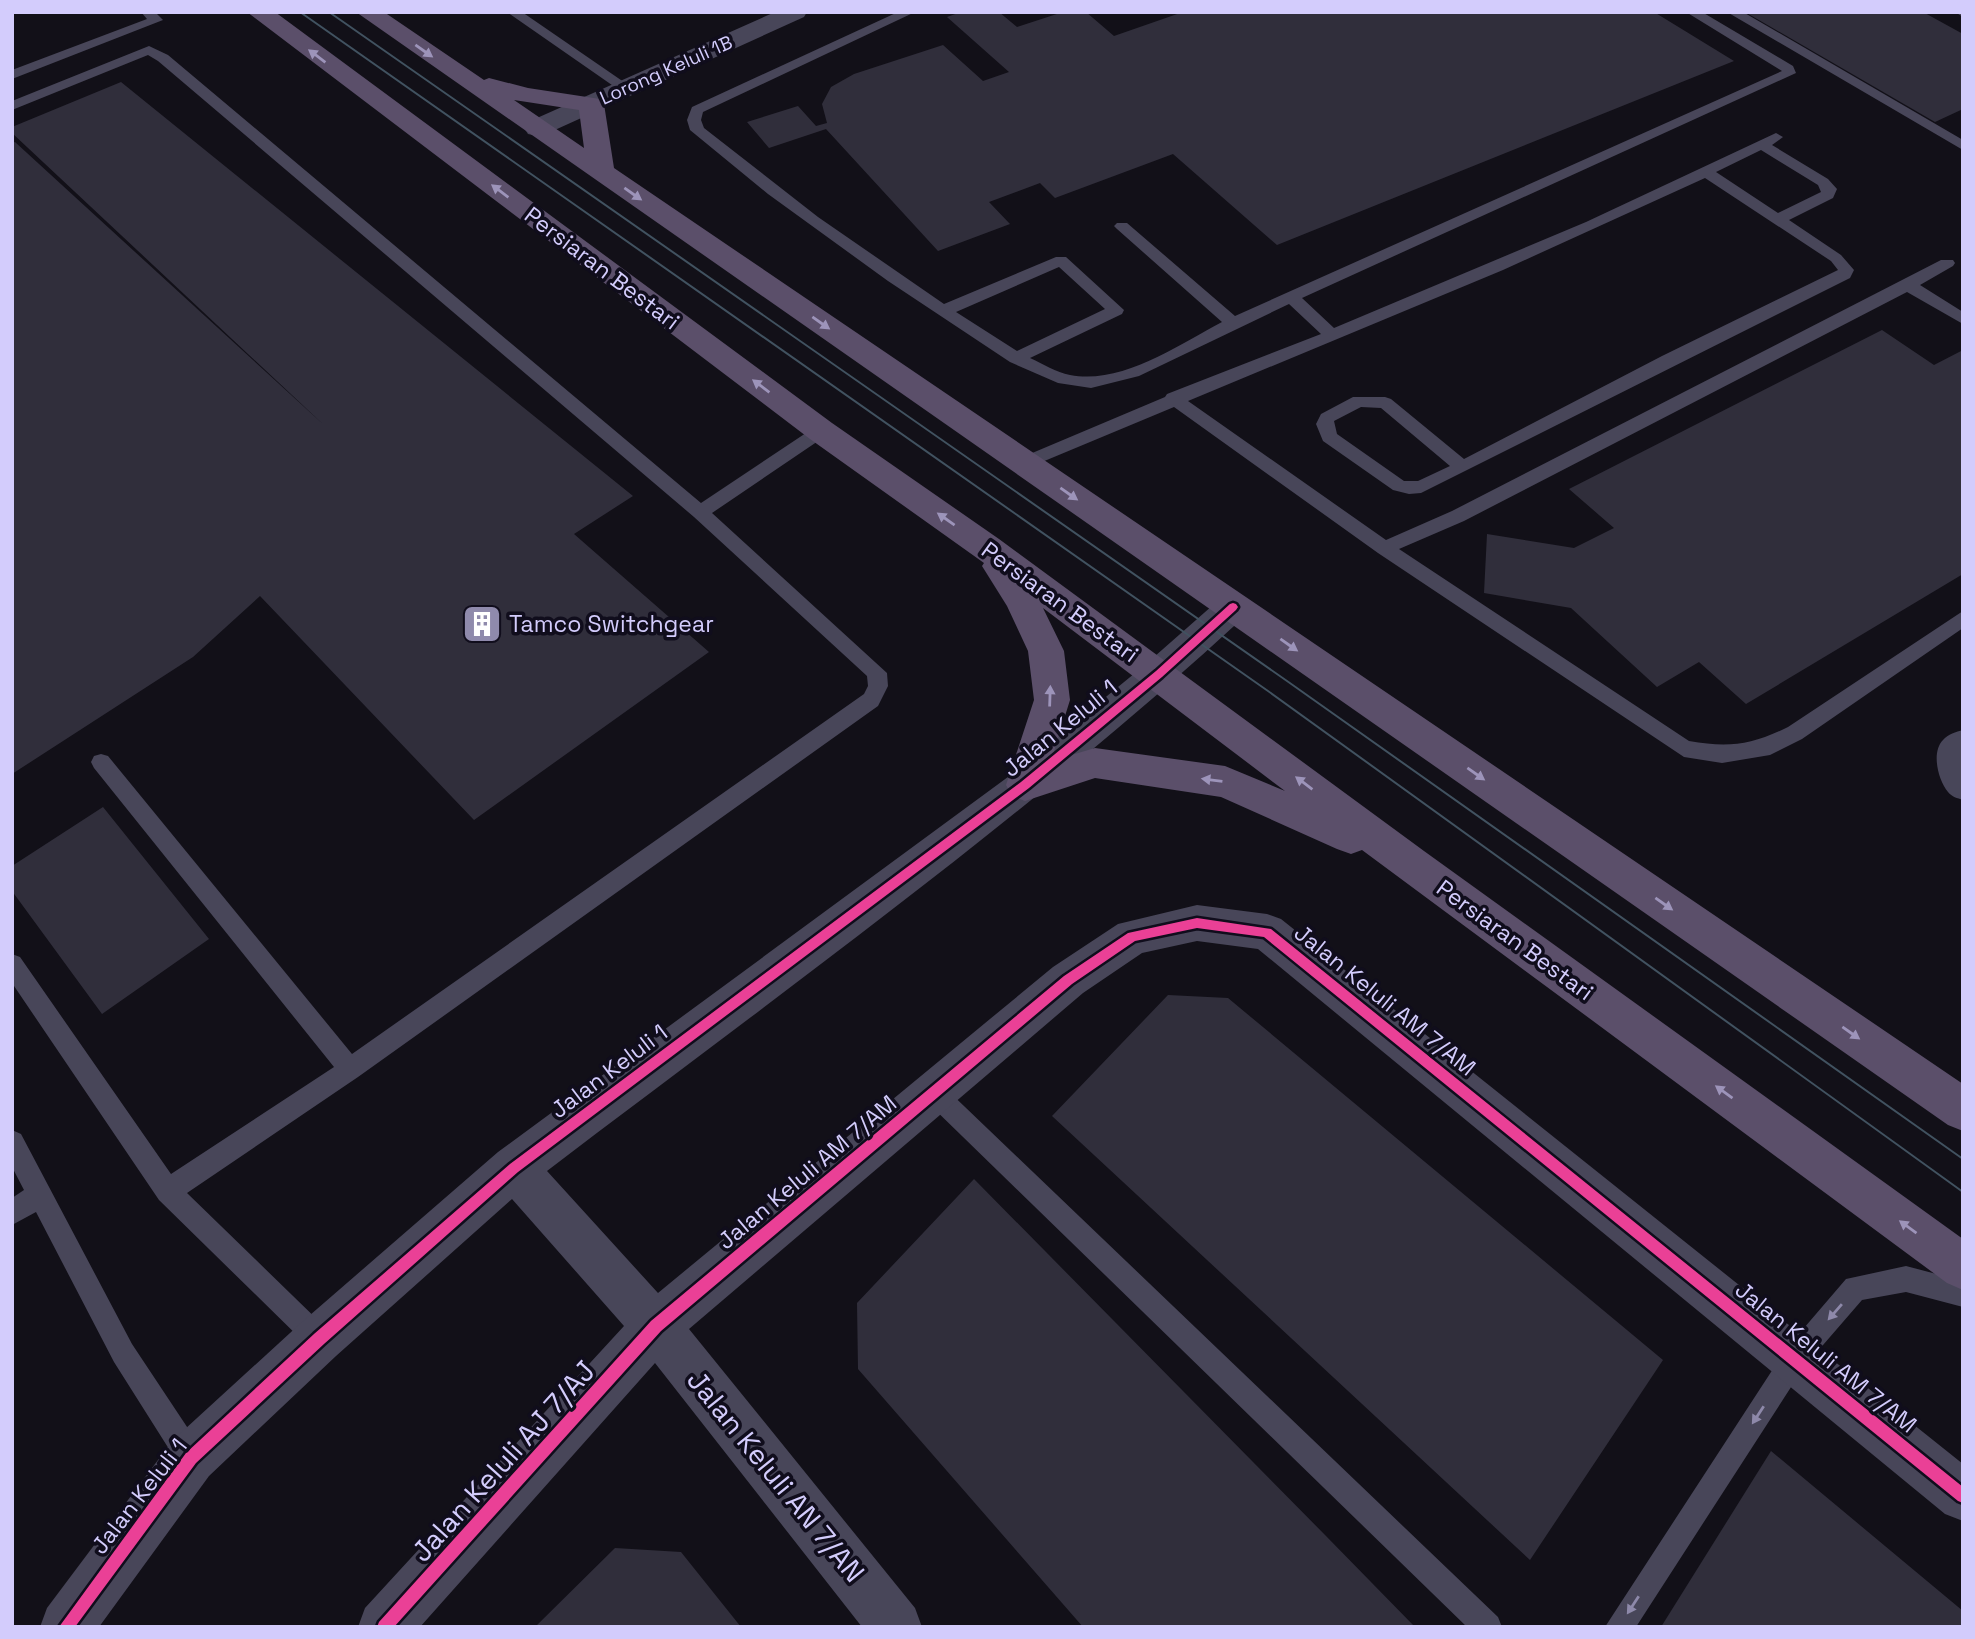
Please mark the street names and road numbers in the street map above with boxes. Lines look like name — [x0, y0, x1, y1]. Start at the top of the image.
street label: Lorong Keluli 1B — [596, 30, 736, 110]
street label: Persiaran Bestari — [518, 200, 686, 336]
street label: Persiaran Bestari — [976, 535, 1144, 669]
street label: Jalan Keluli 1 — [997, 673, 1123, 783]
street label: Persiaran Bestari — [1431, 873, 1599, 1007]
street label: Jalan Keluli AM 7/AM — [1288, 918, 1482, 1082]
street label: Jalan Keluli 1 — [545, 1017, 673, 1125]
street label: Jalan Keluli AM 7/AM — [711, 1088, 903, 1256]
street label: Jalan Keluli AM 7/AM — [1729, 1275, 1923, 1439]
street label: Jalan Keluli AJ 7/AJ — [403, 1353, 603, 1569]
street label: Jalan Keluli AN 7/AN — [679, 1363, 873, 1589]
street label: Jalan Keluli 1 — [84, 1432, 194, 1560]

